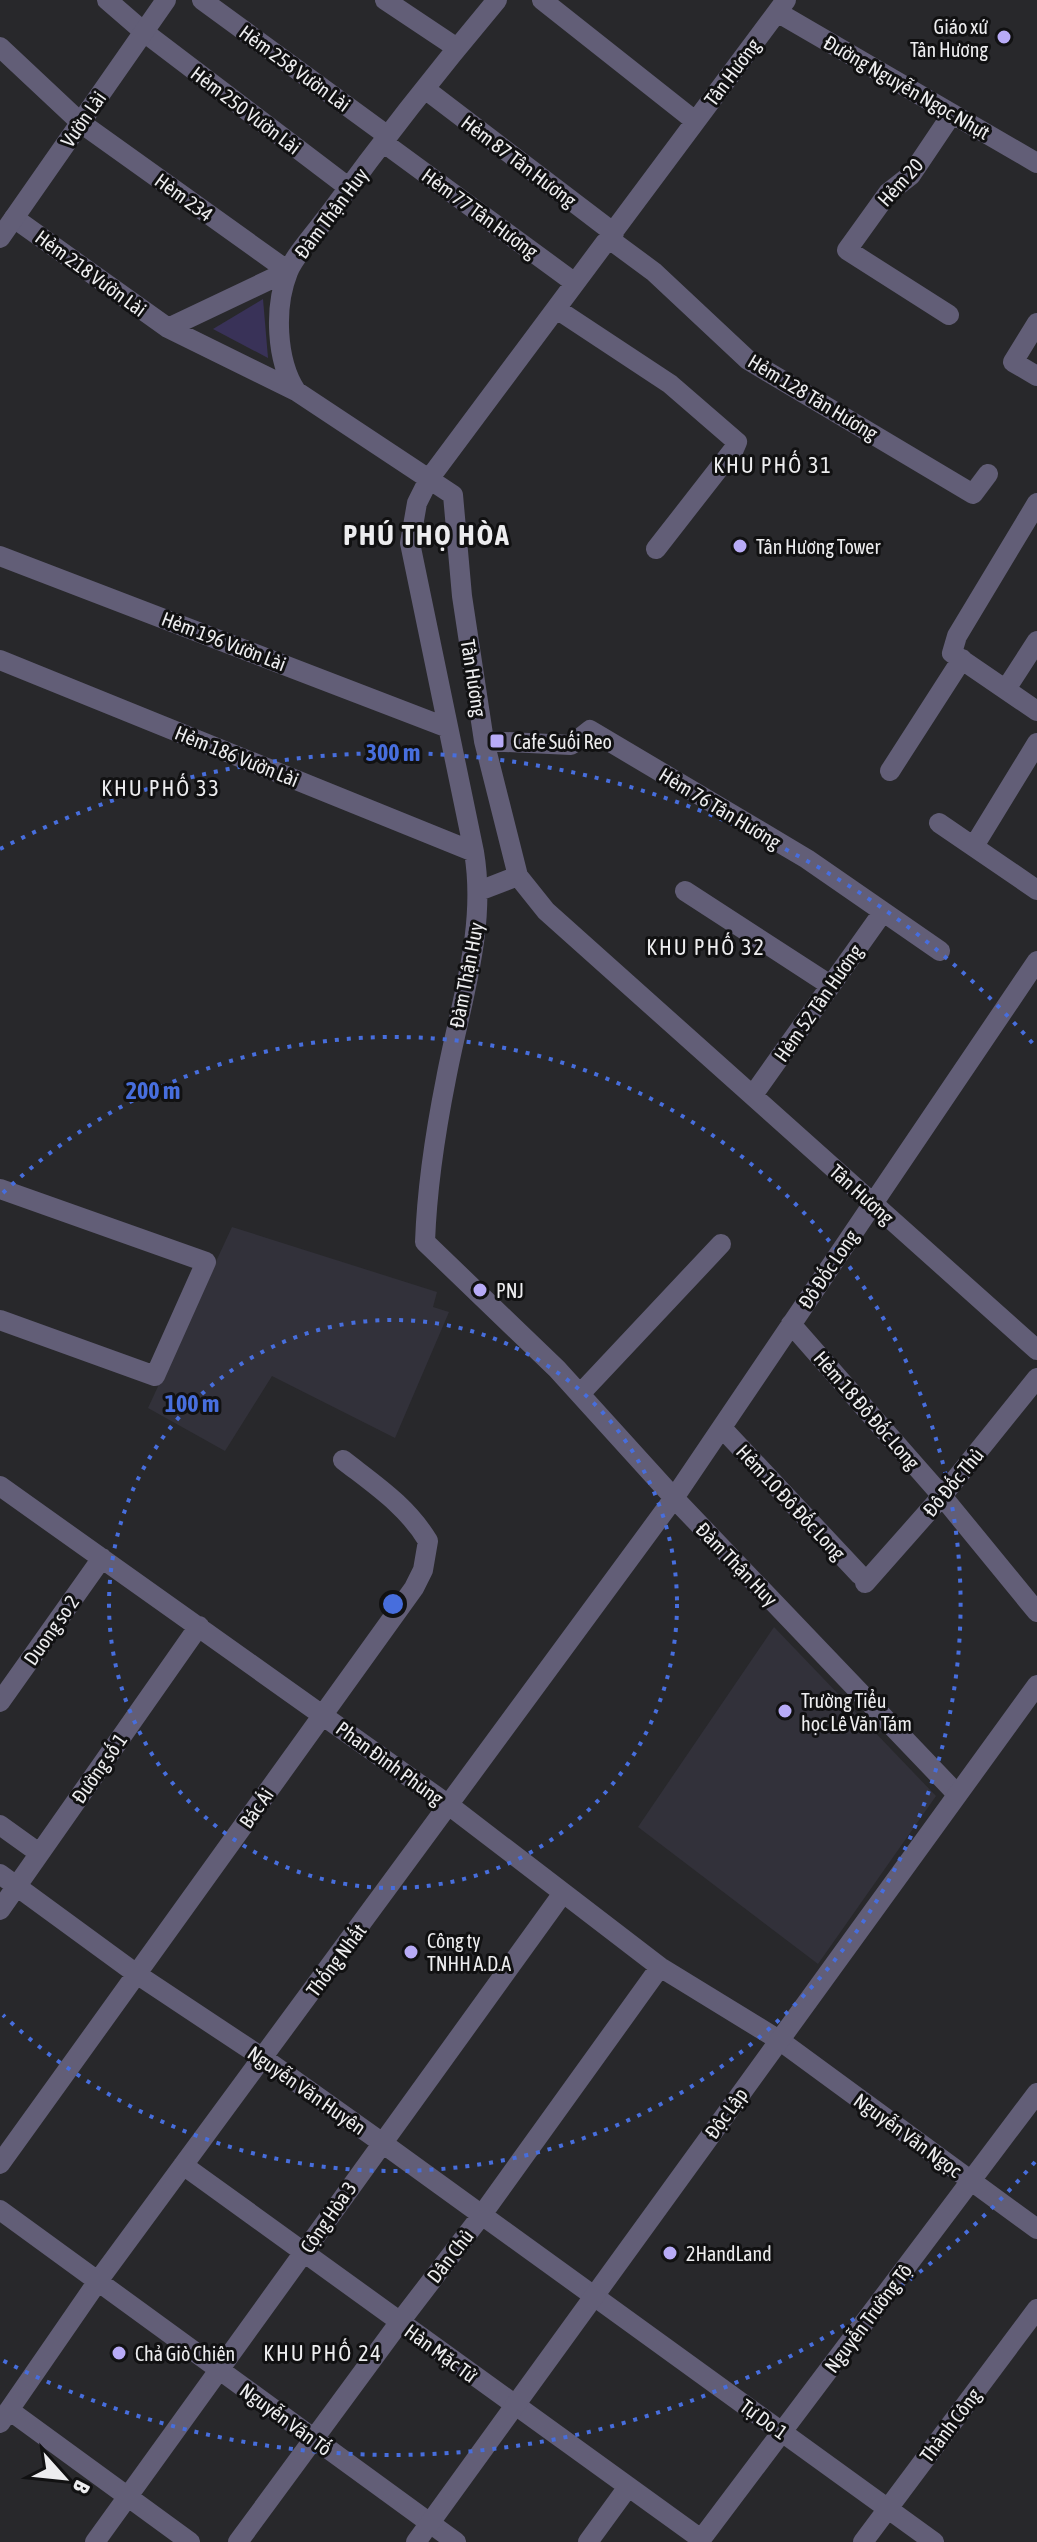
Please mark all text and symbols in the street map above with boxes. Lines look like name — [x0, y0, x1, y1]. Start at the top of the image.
place label: Giáo xứ Tân Hương — [910, 15, 988, 61]
street label: Hẻm 258 Vườn Lài — [235, 20, 355, 116]
marker: Giáo xứ Tân Hương — [995, 28, 1013, 46]
street label: Đường Nguyễn Ngọc Nhựt — [820, 30, 994, 144]
street label: Tân Hương — [699, 34, 765, 110]
street label: Hẻm 250 Vườn Lài — [187, 61, 305, 159]
street label: Vườn Lài — [56, 87, 110, 151]
street label: Hẻm 87 Tân Hương — [457, 110, 581, 212]
street label: Hẻm 20 — [873, 153, 927, 211]
street label: Đàm Thận Huy — [290, 163, 372, 263]
street label: Hẻm 77 Tân Hương — [418, 163, 543, 263]
street label: Hèm 234 — [151, 168, 217, 226]
street label: Hẻm 218 Vườn Lài — [31, 225, 151, 321]
street label: Hẻm 128 Tân Hương — [744, 349, 882, 445]
district label: KHU PHỐ 31 — [713, 450, 833, 478]
district label: PHÚ THỌ HÒA — [343, 519, 511, 551]
place label: Tân Hương Tower — [756, 535, 881, 558]
marker: Tân Hương Tower — [731, 537, 749, 555]
street label: Hẻm 196 Vườn Lài — [159, 607, 289, 675]
street label: Tân Hương — [457, 638, 492, 719]
street label: Hẻm 186 Vườn Lài — [172, 721, 302, 791]
place label: Cafe Suối Reo — [513, 730, 612, 753]
marker: Cafe Suối Reo — [488, 732, 506, 750]
text: 300 m — [366, 739, 420, 766]
street label: Hẻm 76 Tân Hương — [655, 763, 785, 853]
district label: KHU PHỐ 33 — [101, 773, 221, 801]
street label: Đàm Thận Huy — [445, 920, 487, 1030]
district label: KHU PHỐ 32 — [646, 932, 766, 960]
street label: Hẻm 52 Tân Hương — [769, 940, 867, 1066]
text: 200 m — [126, 1077, 180, 1104]
street label: Tân Hương — [825, 1159, 899, 1229]
street label: Đô Đốc Long — [793, 1225, 863, 1313]
place label: PNJ — [496, 1279, 524, 1302]
marker: PNJ — [471, 1281, 489, 1299]
street label: Hẻm 18 Đô Đốc Long — [809, 1346, 925, 1474]
text: 100 m — [165, 1390, 219, 1417]
street label: Hẻm 10 Đô Đốc Long — [732, 1440, 850, 1565]
street label: Đô Đốc Thủ — [918, 1443, 988, 1521]
street label: Đàm Thận Huy — [692, 1518, 782, 1610]
centre of rings — [379, 1590, 407, 1618]
street label: Duong so 2 — [19, 1591, 83, 1669]
place label: Trường Tiểu học Lê Văn Tám — [801, 1689, 912, 1735]
marker: Trường Tiểu học Lê Văn Tám — [776, 1702, 794, 1720]
street label: Phan Đình Phùng — [332, 1716, 448, 1810]
street label: Đường số 1 — [67, 1729, 131, 1807]
street label: Bác Ái — [234, 1784, 278, 1832]
street label: Thống Nhất — [301, 1919, 371, 2001]
place label: Công ty TNHH A.D.A — [427, 1929, 511, 1975]
marker: Công ty TNHH A.D.A — [402, 1943, 420, 1961]
street label: Nguyễn Văn Huyên — [244, 2041, 370, 2139]
street label: Độc Lập — [700, 2083, 752, 2143]
street label: Nguyễn Văn Ngọc — [850, 2088, 967, 2182]
street label: Cộng Hòa 3 — [295, 2177, 361, 2257]
street label: Dân Chủ — [422, 2225, 478, 2287]
place label: 2HandLand — [686, 2242, 772, 2265]
marker: 2HandLand — [661, 2244, 679, 2262]
street label: Nguyễn Trường Tộ — [820, 2259, 916, 2377]
street label: Hàn Mặc Tử — [400, 2319, 482, 2387]
district label: KHU PHỐ 24 — [263, 2338, 383, 2366]
place label: Chả Giò Chiên — [135, 2342, 235, 2365]
marker: Chả Giò Chiên — [110, 2344, 128, 2362]
street label: Nguyễn Văn Tố — [236, 2378, 336, 2460]
street label: Thành Công — [915, 2383, 985, 2466]
street label: Tự Do 1 — [736, 2394, 792, 2444]
north arrow — [24, 2438, 104, 2518]
text: B — [68, 2477, 96, 2498]

